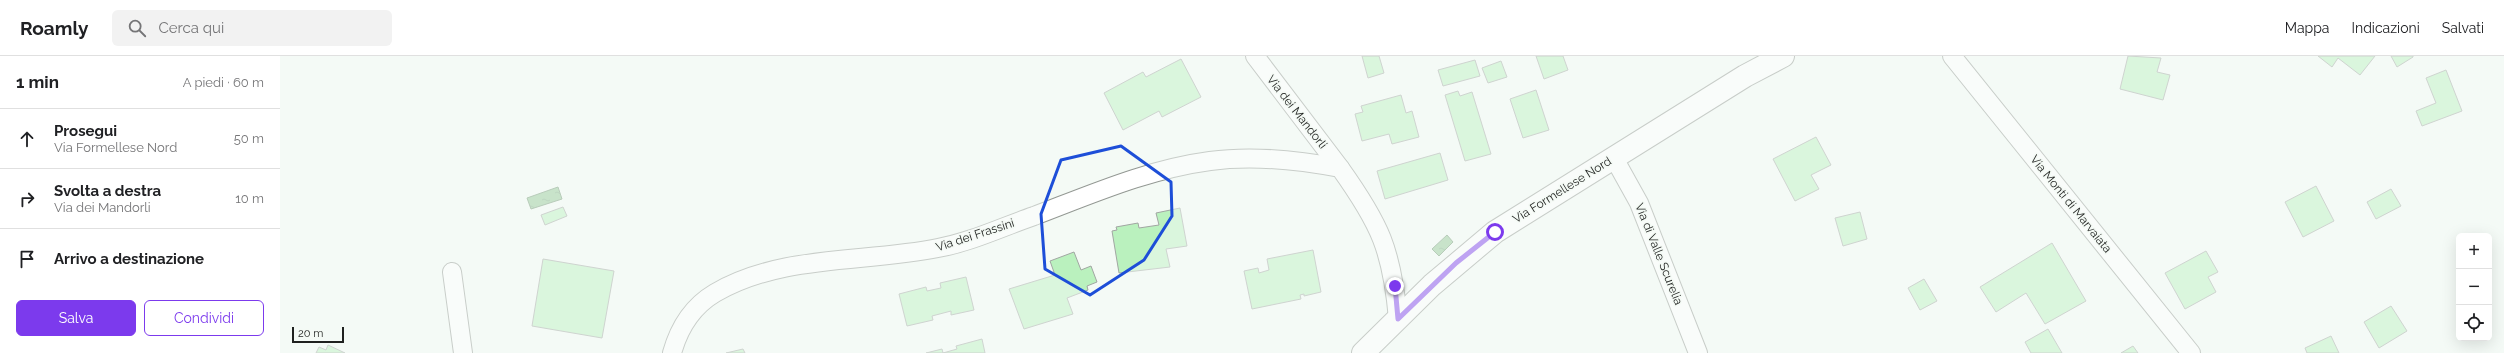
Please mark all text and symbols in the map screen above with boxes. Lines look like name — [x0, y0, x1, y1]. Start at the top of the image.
search box — [112, 10, 392, 46]
text: Roamly — [20, 17, 88, 39]
icon: search — [126, 17, 148, 39]
text: Cerca qui — [158, 19, 224, 37]
text: Mappa — [2285, 20, 2330, 36]
text: Indicazioni — [2352, 20, 2420, 36]
text: Salvati — [2442, 20, 2484, 36]
text: 1 min — [16, 72, 59, 92]
street label: Via dei Mandorli — [1264, 73, 1330, 151]
text: A piedi · 60 m — [183, 75, 264, 90]
text: Prosegui — [54, 122, 117, 140]
icon: ahead — [16, 128, 38, 150]
text: 50 m — [234, 131, 264, 146]
text: Via Formellese Nord — [54, 140, 177, 155]
street label: Via Monti di Marvaiata — [2027, 152, 2115, 256]
street label: Via Formellese Nord — [1510, 154, 1614, 226]
text: Svolta a destra — [54, 182, 161, 200]
icon: right — [16, 188, 38, 210]
text: 10 m — [235, 191, 264, 206]
text: Via dei Mandorli — [54, 200, 151, 215]
street label: Via di Valle Scurelia — [1632, 201, 1686, 307]
street label: Via dei Frassini — [934, 216, 1016, 254]
route start — [1486, 223, 1504, 241]
map controls — [2456, 233, 2492, 341]
button: + — [2456, 233, 2492, 269]
icon: arrive — [16, 248, 38, 270]
text: Arrivo a destinazione — [54, 250, 204, 268]
button: − — [2456, 269, 2492, 305]
route end — [1386, 277, 1404, 295]
button: Salva — [16, 300, 136, 336]
button: Condividi — [144, 300, 264, 336]
button: locate — [2456, 305, 2492, 341]
scale bar — [292, 325, 344, 344]
text: 20 m — [298, 327, 323, 340]

